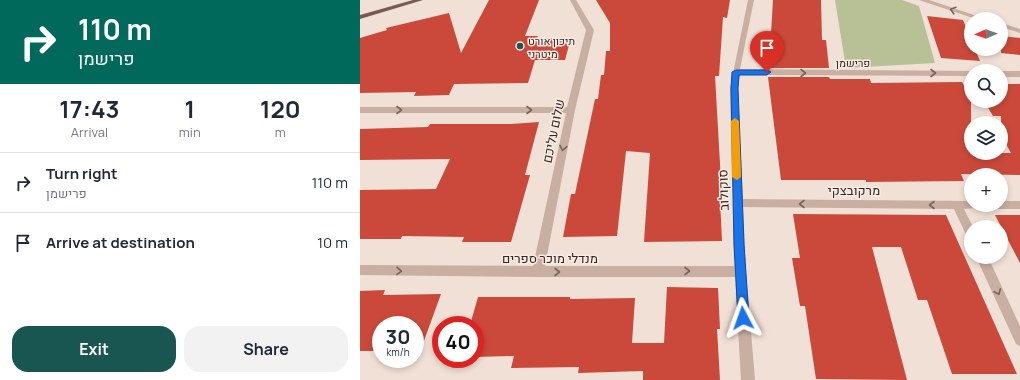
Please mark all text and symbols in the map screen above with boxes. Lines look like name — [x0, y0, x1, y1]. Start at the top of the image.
one-way arrow — [949, 6, 956, 14]
text: 110 m — [78, 10, 152, 48]
north arrow — [964, 12, 1008, 56]
map controls — [964, 12, 1008, 264]
icon: right — [12, 16, 64, 68]
pin — [750, 31, 784, 72]
place label: תיכון אורט מיטרני — [528, 33, 575, 61]
icon: arrive — [756, 37, 778, 59]
marker: תיכון אורט מיטרני — [515, 41, 525, 51]
text: פרישמן — [78, 46, 134, 70]
street label: פרישמן — [836, 55, 870, 70]
button: search — [964, 64, 1008, 108]
one-way arrow — [800, 69, 806, 77]
one-way arrow — [930, 69, 936, 77]
text: 17:43 — [59, 92, 119, 125]
text: 1 — [184, 92, 195, 125]
text: 120 — [260, 92, 301, 125]
street label: שלום עליכם — [537, 97, 569, 165]
one-way arrow — [396, 106, 402, 114]
one-way arrow — [526, 106, 532, 114]
button: layers — [964, 116, 1008, 160]
text: Arrival — [71, 123, 108, 141]
text: min — [179, 123, 201, 141]
text: m — [275, 123, 286, 141]
one-way arrow — [559, 145, 568, 151]
text: Turn right — [46, 163, 117, 184]
button: + — [964, 168, 1008, 212]
street label: סוקולוב — [713, 169, 733, 211]
icon: right — [12, 172, 34, 194]
text: 110 m — [311, 172, 348, 193]
street label: מרקובצקי — [828, 181, 880, 199]
text: פרישמן — [46, 184, 87, 202]
one-way arrow — [799, 200, 805, 208]
one-way arrow — [929, 201, 935, 209]
button: − — [964, 220, 1008, 264]
icon: arrive — [12, 232, 34, 254]
text: Arrive at destination — [46, 232, 195, 253]
text: 10 m — [317, 232, 348, 253]
street label: מנדלי מוכר ספרים — [502, 249, 598, 267]
one-way arrow — [396, 267, 402, 275]
one-way arrow — [684, 267, 690, 275]
one-way arrow — [554, 268, 560, 276]
one-way arrow — [993, 288, 1001, 296]
position arrow — [722, 297, 764, 339]
speed limit sign: 40 — [432, 316, 484, 368]
text: 30 — [386, 323, 410, 350]
button: Exit — [12, 326, 176, 372]
button: Share — [184, 326, 348, 372]
text: km/h — [386, 345, 410, 359]

